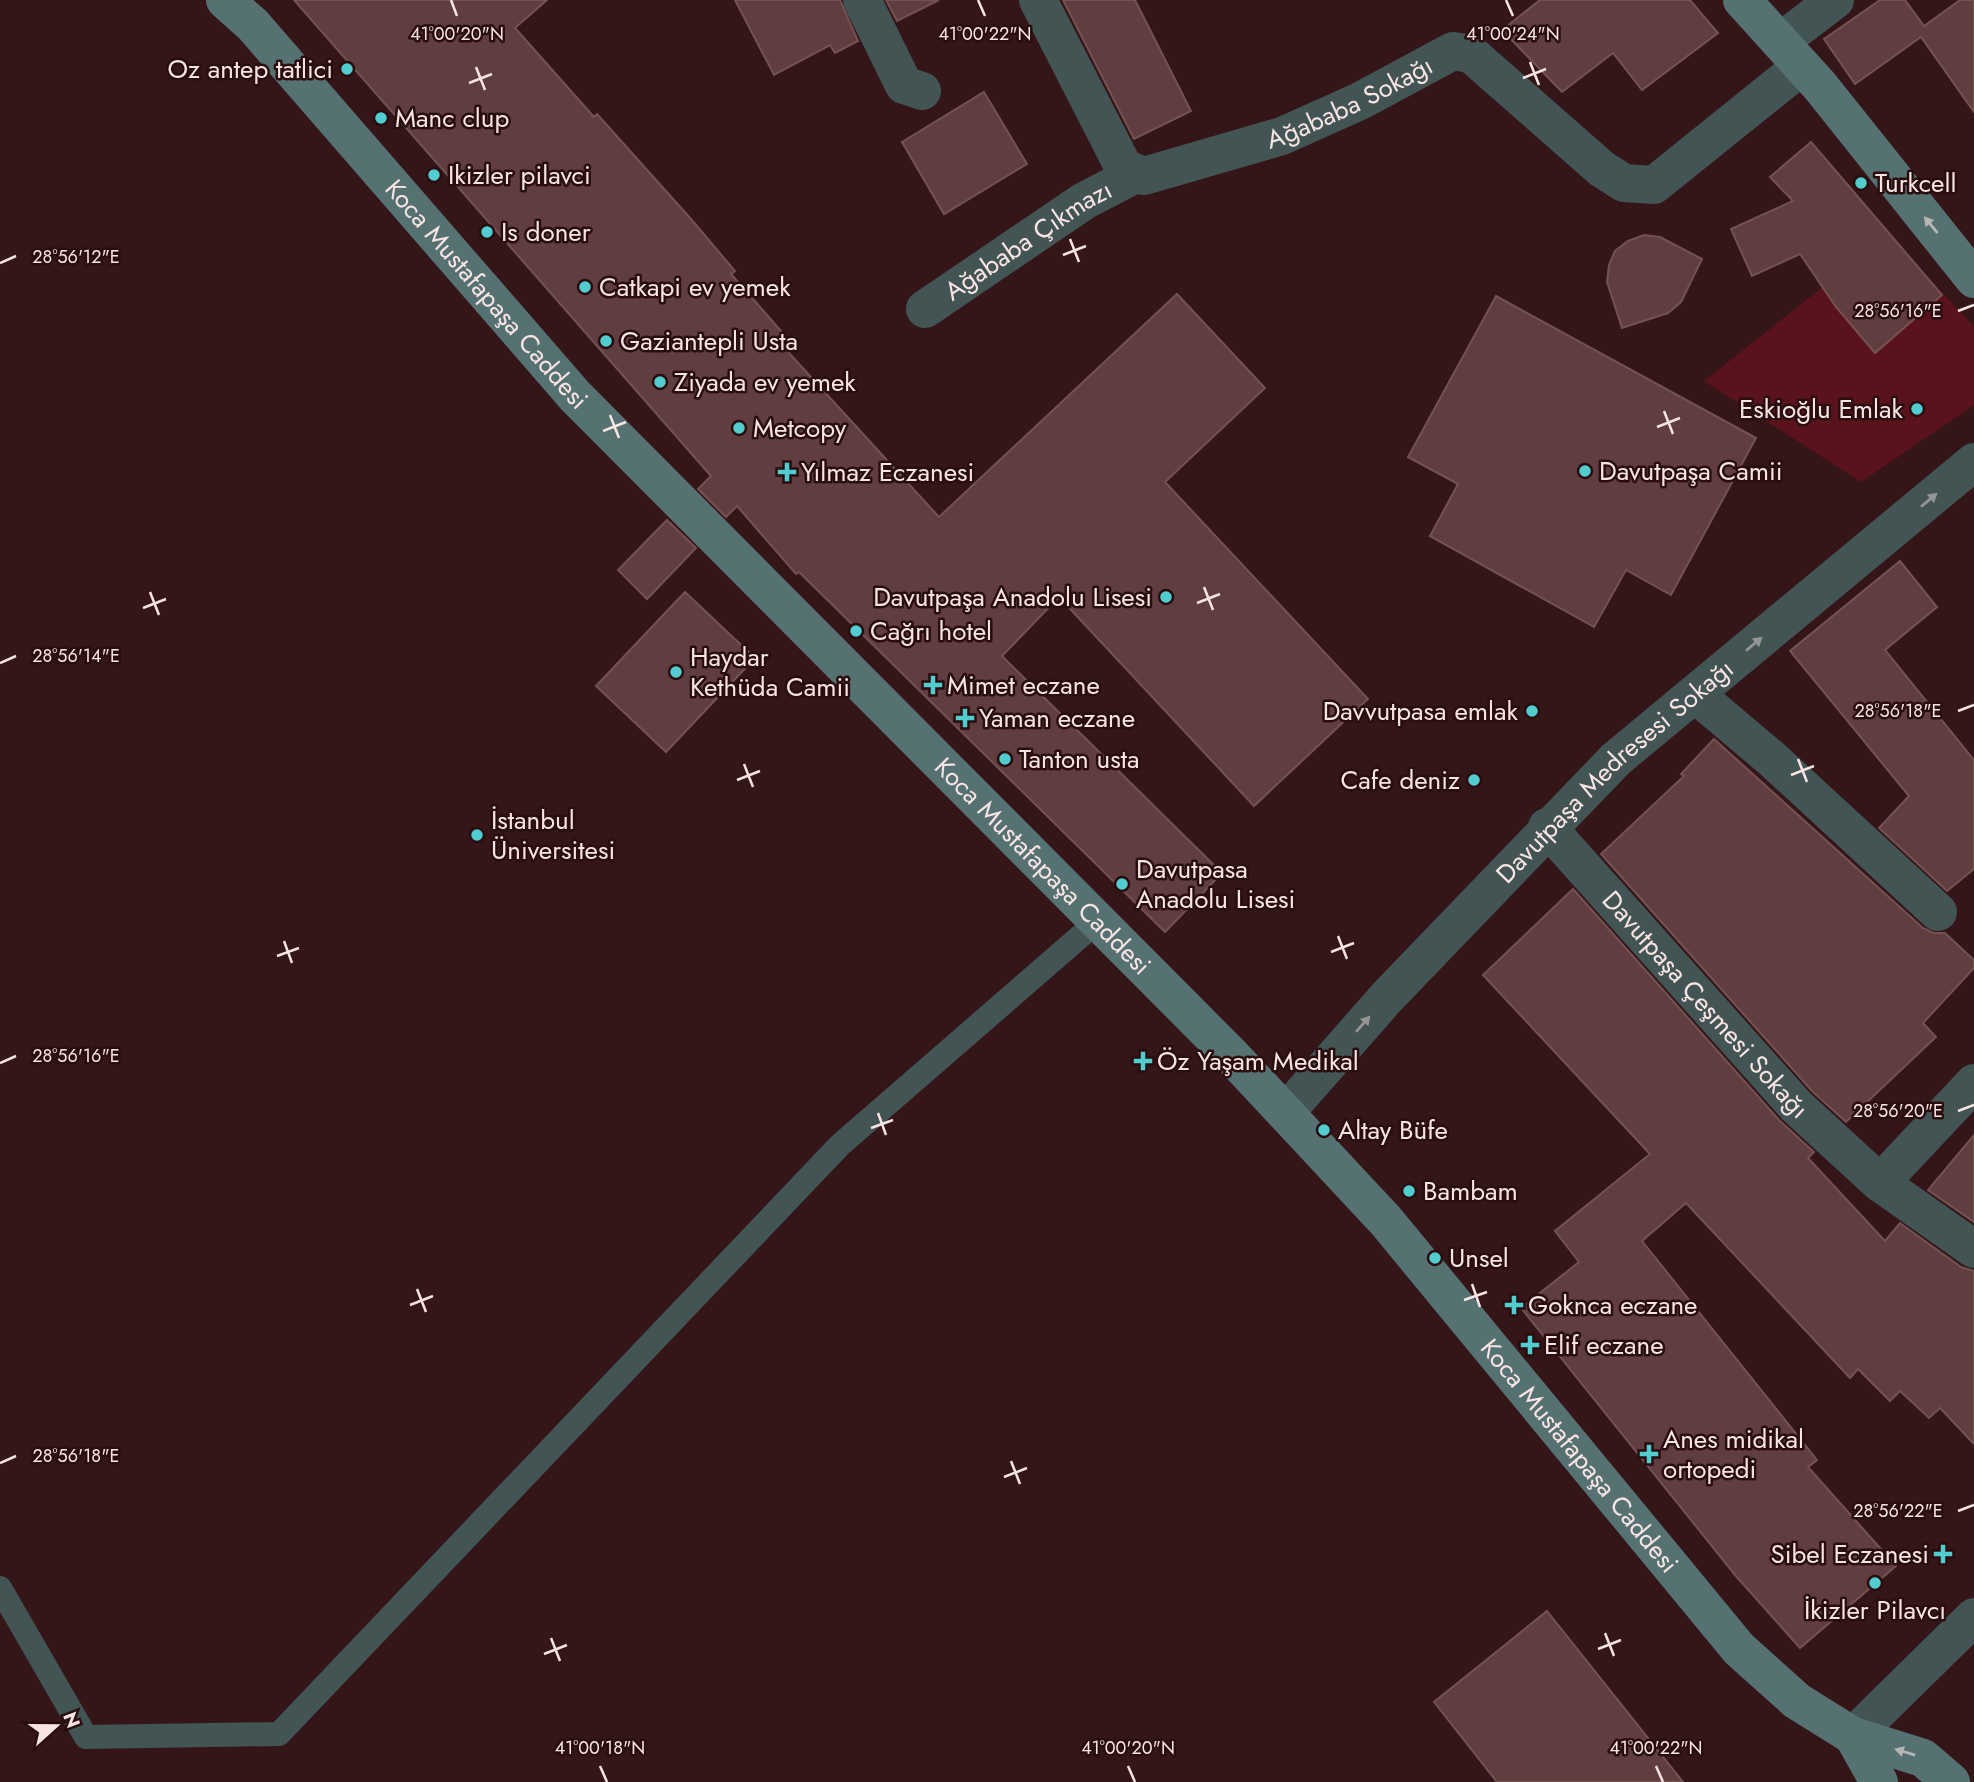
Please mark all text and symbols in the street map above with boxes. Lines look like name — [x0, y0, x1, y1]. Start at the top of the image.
text: 41°00'20"N — [410, 21, 504, 47]
text: 41°00'22"N — [938, 21, 1032, 47]
text: 41°00'24"N — [1466, 21, 1560, 47]
street label: Ağababa Sokağı — [1262, 46, 1440, 159]
place label: Oz antep tatlici — [167, 50, 333, 88]
marker: Oz antep tatlici — [339, 61, 355, 77]
place label: Manc clup — [395, 99, 509, 137]
marker: Manc clup — [373, 110, 389, 126]
place label: Ikizler pilavci — [448, 156, 591, 194]
place label: Turkcell — [1875, 164, 1956, 202]
marker: Ikizler pilavci — [426, 167, 442, 183]
street label: Koca Mustafapaşa Caddesi — [376, 171, 597, 418]
street label: Ağababa Çıkmazı — [936, 171, 1119, 310]
marker: Turkcell — [1853, 175, 1869, 191]
place label: Is doner — [501, 213, 591, 251]
one-way arrow — [1924, 217, 1939, 235]
marker: Is doner — [479, 224, 495, 240]
text: 28°56'12"E — [32, 244, 120, 270]
place label: Catkapi ev yemek — [599, 268, 791, 306]
marker: Catkapi ev yemek — [577, 279, 593, 295]
text: 28°56'16"E — [1854, 298, 1942, 324]
place label: Gaziantepli Usta — [620, 322, 798, 360]
marker: Gaziantepli Usta — [598, 333, 614, 349]
place label: Ziyada ev yemek — [674, 363, 856, 401]
marker: Ziyada ev yemek — [652, 374, 668, 390]
place label: Eskioğlu Emlak — [1739, 390, 1904, 428]
marker: Eskioğlu Emlak — [1909, 401, 1925, 417]
place label: Metcopy — [753, 409, 847, 447]
marker: Metcopy — [731, 420, 747, 436]
place label: Davutpaşa Camii — [1599, 452, 1783, 490]
place label: Yılmaz Eczanesi — [801, 453, 974, 491]
marker: Davutpaşa Camii — [1577, 463, 1593, 479]
marker: Yılmaz Eczanesi — [779, 464, 795, 480]
one-way arrow — [1920, 492, 1938, 507]
place label: Davutpaşa Anadolu Lisesi — [873, 578, 1152, 616]
marker: Davutpaşa Anadolu Lisesi — [1158, 589, 1174, 605]
place label: Cağrı hotel — [870, 612, 992, 650]
marker: Cağrı hotel — [848, 623, 864, 639]
one-way arrow — [1745, 637, 1762, 652]
place label: Haydar Kethüda Camii — [690, 638, 850, 706]
text: 28°56'14"E — [32, 643, 120, 669]
street label: Davutpaşa Medresesi Sokağı — [1487, 650, 1742, 892]
marker: Haydar Kethüda Camii — [668, 664, 684, 680]
place label: Mimet eczane — [947, 666, 1100, 704]
marker: Mimet eczane — [925, 677, 941, 693]
place label: Davvutpasa emlak — [1323, 692, 1519, 730]
text: 28°56'18"E — [1855, 698, 1941, 724]
place label: Yaman eczane — [979, 699, 1135, 737]
marker: Davvutpasa emlak — [1524, 703, 1540, 719]
marker: Yaman eczane — [957, 710, 973, 726]
place label: Tanton usta — [1019, 740, 1139, 778]
street label: Koca Mustafapaşa Caddesi — [926, 749, 1160, 983]
marker: Tanton usta — [997, 751, 1013, 767]
place label: Cafe deniz — [1340, 761, 1460, 799]
marker: Cafe deniz — [1466, 772, 1482, 788]
place label: İstanbul Üniversitesi — [491, 801, 615, 869]
marker: İstanbul Üniversitesi — [469, 827, 485, 843]
place label: Davutpasa Anadolu Lisesi — [1136, 850, 1295, 918]
marker: Davutpasa Anadolu Lisesi — [1114, 876, 1130, 892]
street label: Davutpaşa Çeşmesi Sokağı — [1593, 882, 1817, 1127]
one-way arrow — [1355, 1015, 1371, 1033]
place label: Öz Yaşam Medikal — [1157, 1042, 1359, 1080]
text: 28°56'16"E — [32, 1043, 120, 1069]
marker: Öz Yaşam Medikal — [1135, 1053, 1151, 1069]
text: 28°56'20"E — [1853, 1098, 1943, 1124]
place label: Altay Büfe — [1338, 1111, 1448, 1149]
marker: Altay Büfe — [1316, 1122, 1332, 1138]
place label: Bambam — [1423, 1172, 1518, 1210]
marker: Bambam — [1401, 1183, 1417, 1199]
place label: Unsel — [1449, 1239, 1509, 1277]
marker: Unsel — [1427, 1250, 1443, 1266]
place label: Goknca eczane — [1528, 1286, 1698, 1324]
marker: Goknca eczane — [1506, 1297, 1522, 1313]
place label: Elif eczane — [1544, 1326, 1664, 1364]
street label: Koca Mustafapaşa Caddesi — [1472, 1330, 1688, 1581]
marker: Elif eczane — [1522, 1337, 1538, 1353]
place label: Anes midikal ortopedi — [1663, 1420, 1804, 1488]
text: 28°56'18"E — [33, 1443, 119, 1469]
marker: Anes midikal ortopedi — [1641, 1446, 1657, 1462]
text: 28°56'22"E — [1853, 1498, 1943, 1524]
place label: Sibel Eczanesi — [1771, 1535, 1929, 1573]
marker: Sibel Eczanesi — [1935, 1546, 1951, 1562]
marker: İkizler Pilavcı — [1867, 1575, 1883, 1591]
place label: İkizler Pilavcı — [1804, 1591, 1946, 1629]
north arrow — [21, 1691, 91, 1761]
text: N — [56, 1708, 87, 1732]
text: 41°00'18"N — [555, 1735, 645, 1761]
text: 41°00'20"N — [1081, 1735, 1175, 1761]
text: 41°00'22"N — [1609, 1735, 1703, 1761]
one-way arrow — [1895, 1747, 1916, 1757]

